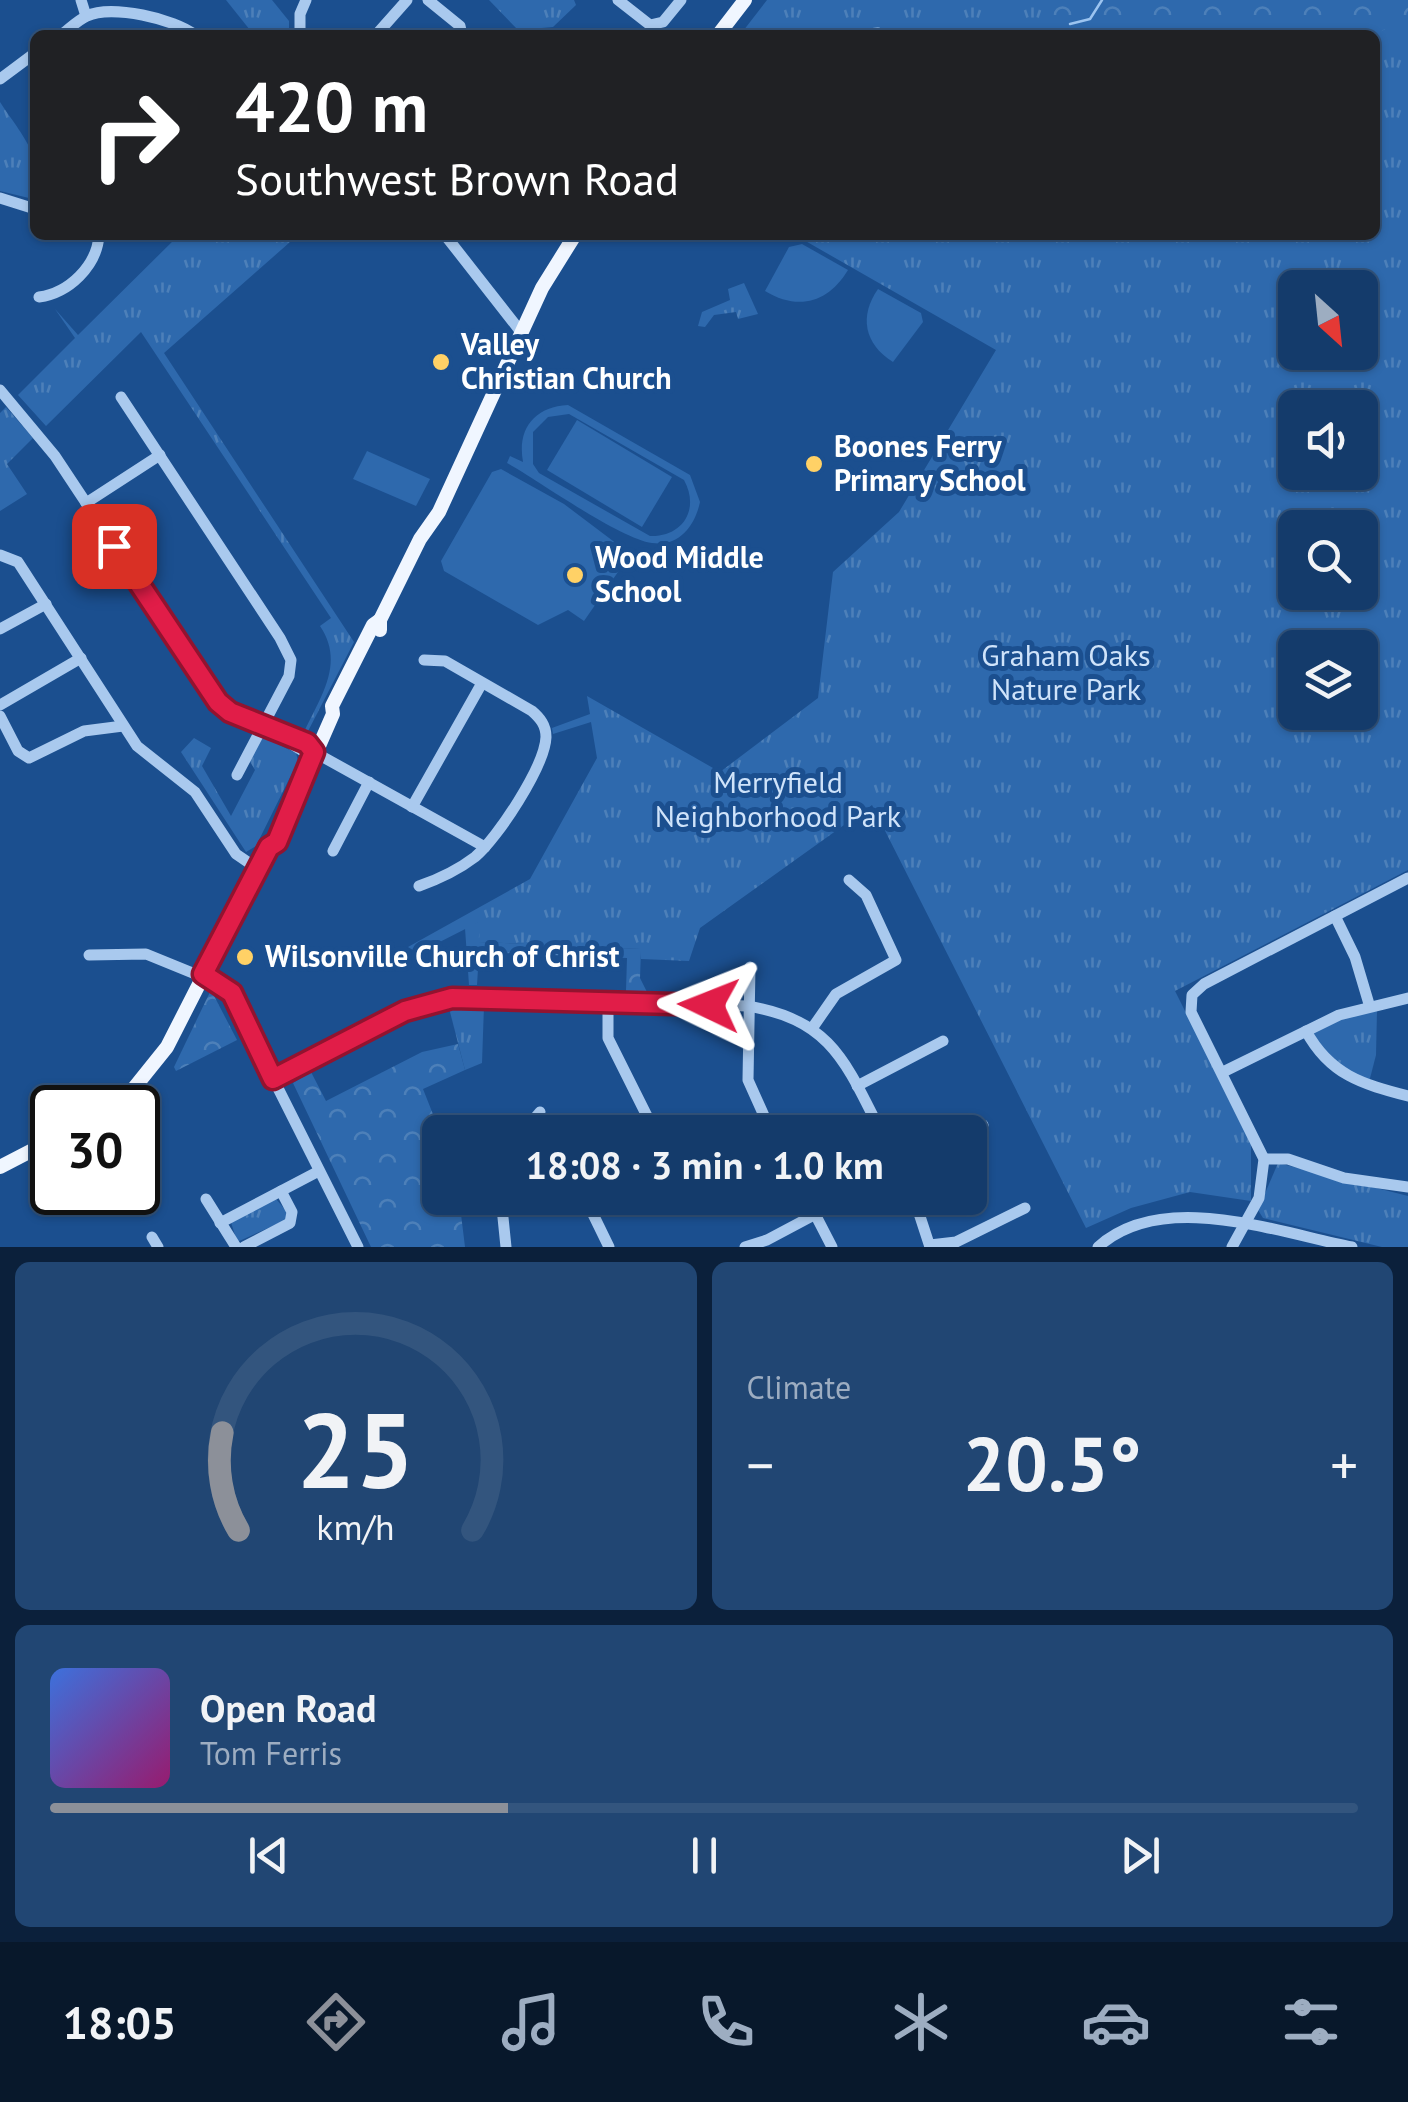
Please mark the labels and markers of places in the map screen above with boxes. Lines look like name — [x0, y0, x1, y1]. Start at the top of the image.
place label: Valley Christian Church — [460, 324, 671, 397]
marker: Valley Christian Church — [430, 351, 452, 373]
place label: Boones Ferry Primary School — [834, 426, 1026, 499]
marker: Boones Ferry Primary School — [803, 453, 825, 475]
pin — [72, 504, 157, 589]
place label: Wood Middle School — [595, 537, 764, 610]
marker: Wood Middle School — [564, 564, 586, 586]
place label: Wilsonville Church of Christ — [265, 936, 620, 975]
marker: Wilsonville Church of Christ — [234, 946, 256, 968]

